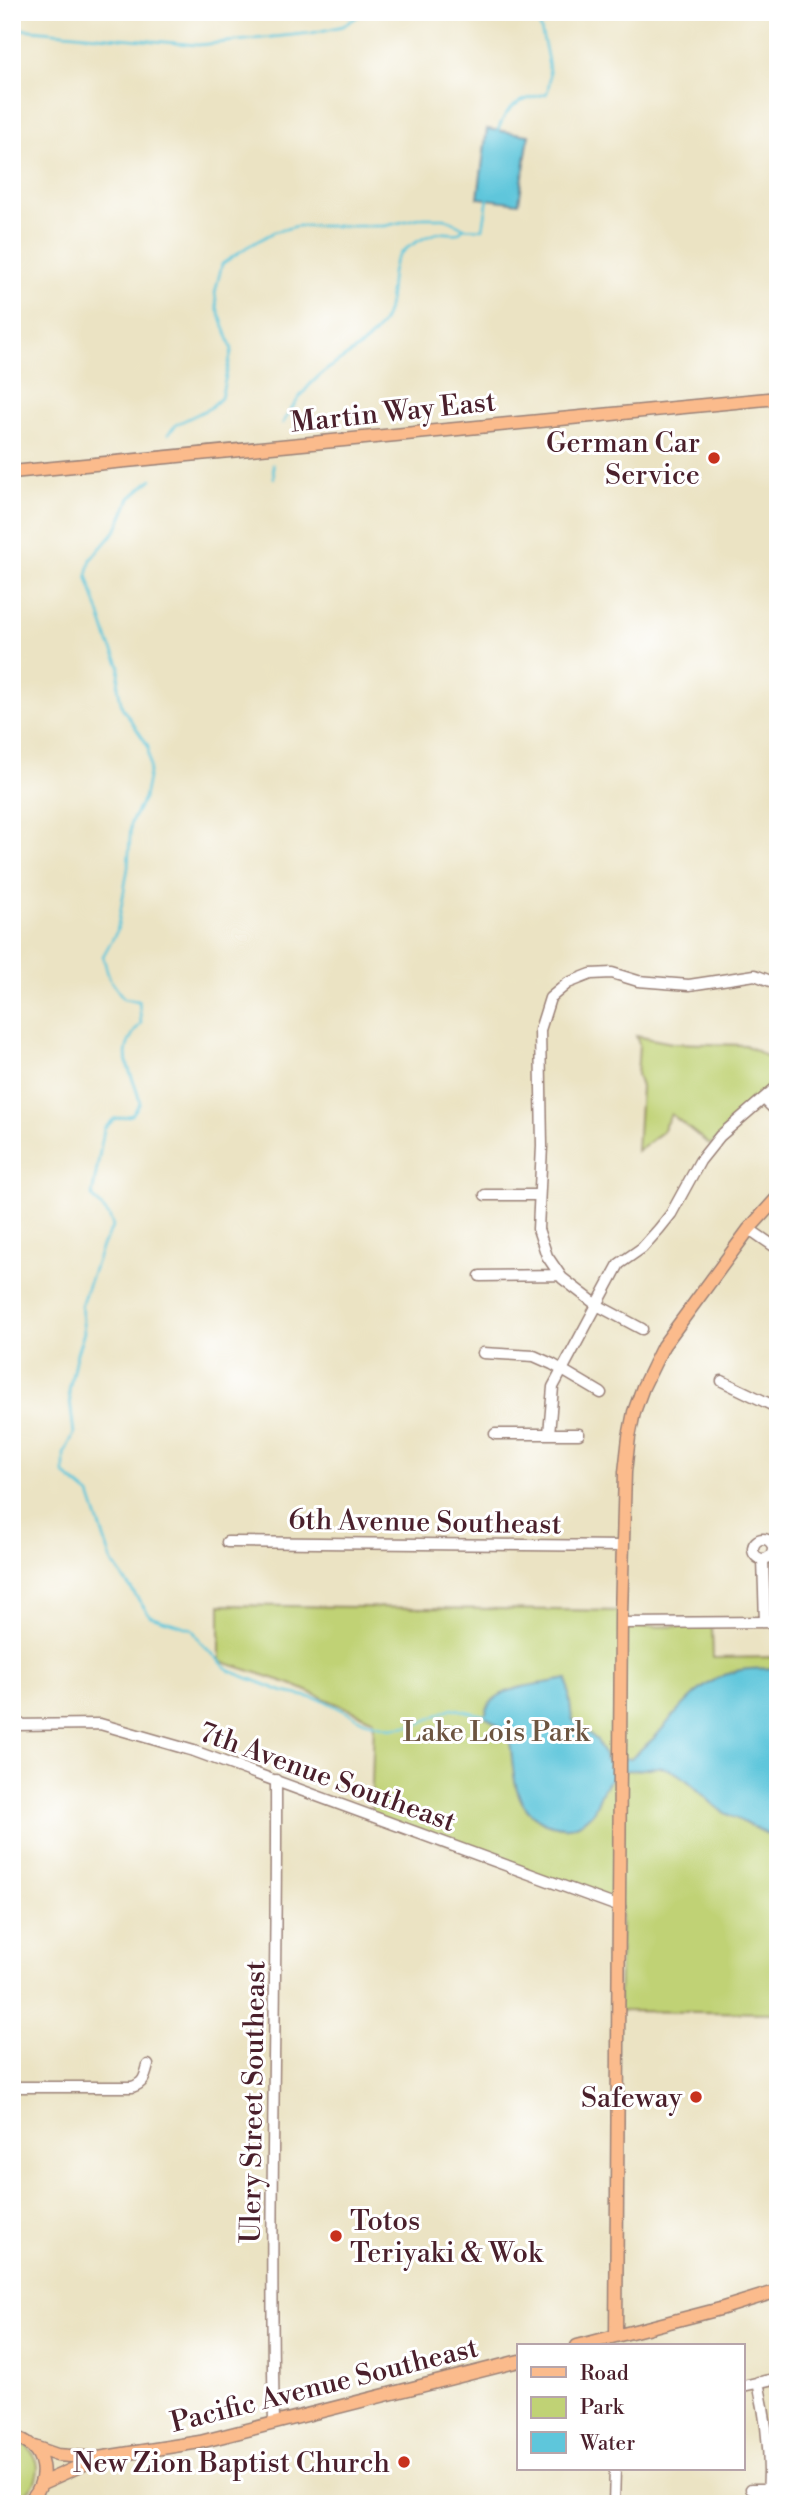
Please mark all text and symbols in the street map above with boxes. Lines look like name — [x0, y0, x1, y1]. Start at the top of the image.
street label: Martin Way East — [289, 384, 498, 441]
place label: German Car Service — [546, 426, 700, 493]
marker: German Car Service — [706, 450, 722, 466]
street label: 6th Avenue Southeast — [288, 1503, 562, 1542]
street label: 7th Avenue Southeast — [195, 1715, 461, 1840]
park label: Lake Lois Park — [403, 1715, 591, 1750]
street label: Ulery Street Southeast — [234, 1960, 273, 2244]
place label: Safeway — [581, 2081, 682, 2116]
marker: Safeway — [688, 2089, 704, 2105]
place label: Totos Teriyaki & Wok — [350, 2204, 544, 2271]
marker: Totos Teriyaki & Wok — [328, 2228, 344, 2244]
street label: Pacific Avenue Southeast — [167, 2330, 482, 2441]
legend — [517, 2344, 744, 2470]
text: Road — [580, 2361, 629, 2387]
text: Park — [580, 2395, 625, 2421]
text: Water — [579, 2431, 635, 2457]
place label: New Zion Baptist Church — [73, 2446, 390, 2481]
marker: New Zion Baptist Church — [396, 2454, 412, 2470]

